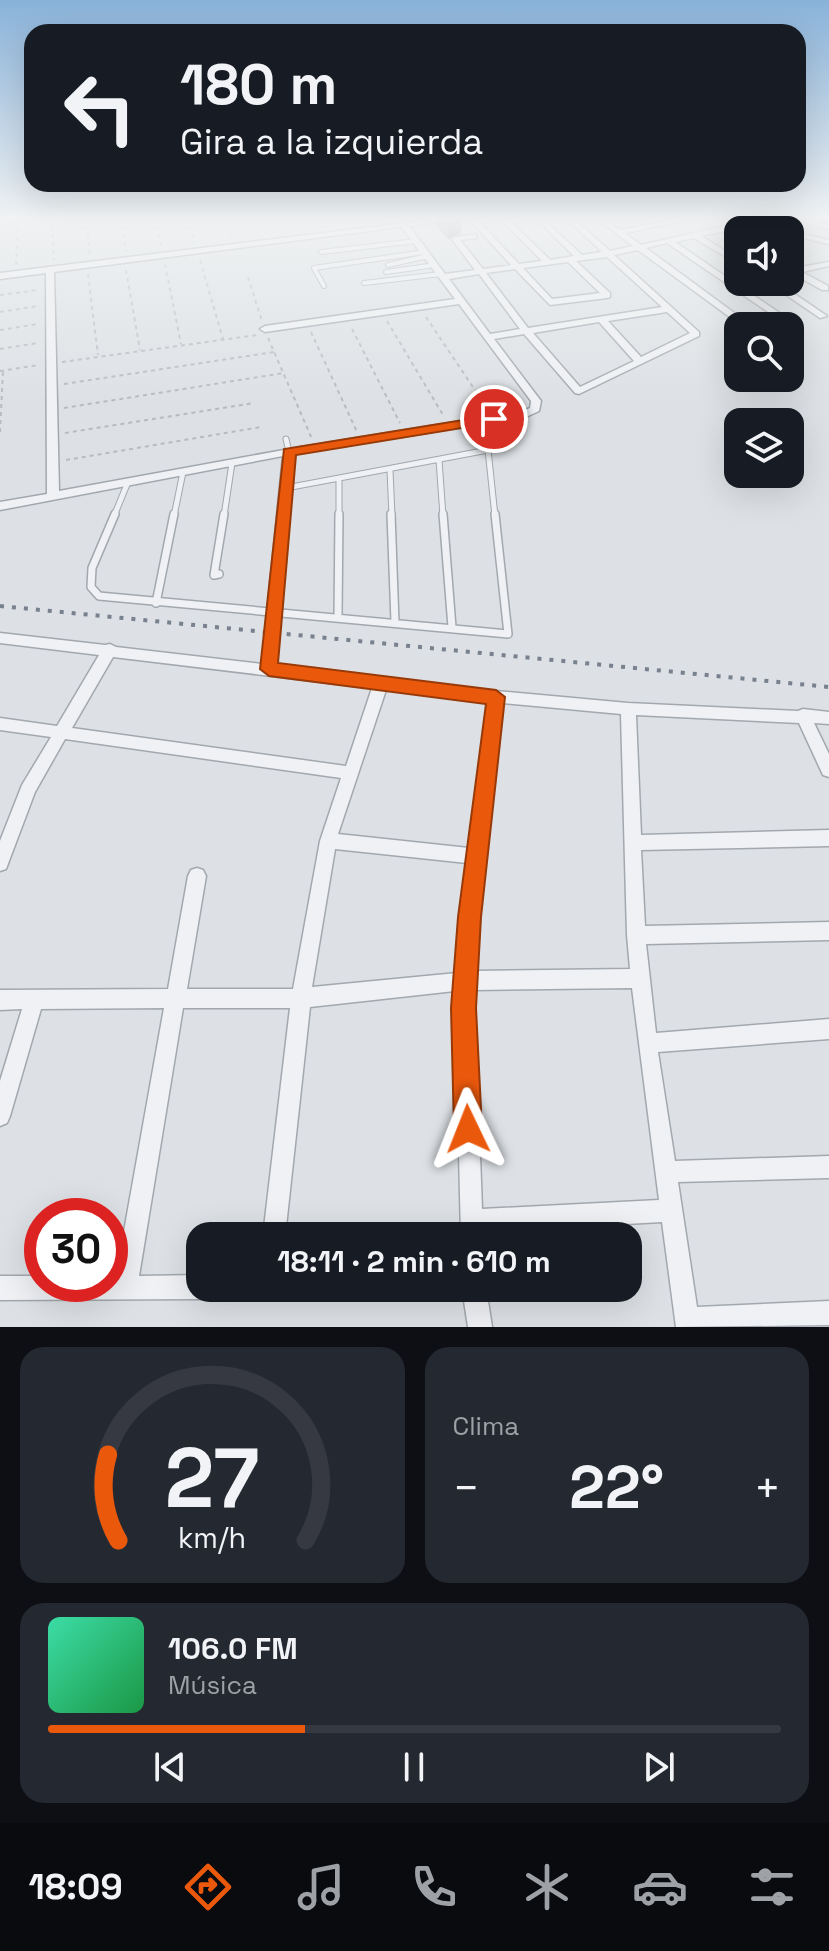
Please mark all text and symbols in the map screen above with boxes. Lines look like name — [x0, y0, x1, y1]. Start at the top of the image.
text: 180 m — [180, 49, 337, 120]
icon: left — [48, 56, 152, 160]
text: Gira a la izquierda — [180, 119, 483, 165]
map controls — [724, 216, 804, 488]
button: sound — [724, 216, 804, 296]
button: search — [724, 312, 804, 392]
pin — [460, 385, 528, 453]
icon: arrive — [472, 397, 516, 441]
button: layers — [724, 408, 804, 488]
position arrow — [426, 1087, 510, 1171]
speed limit sign: 30 — [24, 1198, 128, 1302]
text: 18:11 · 2 min · 610 m — [277, 1242, 551, 1281]
text: Clima — [453, 1409, 519, 1443]
text: 27 — [165, 1425, 260, 1531]
text: 22° — [569, 1449, 664, 1526]
text: − — [453, 1460, 480, 1516]
text: + — [754, 1460, 781, 1516]
text: km/h — [178, 1520, 246, 1556]
text: 106.0 FM — [168, 1629, 298, 1668]
text: Música — [168, 1668, 257, 1702]
icon: previous — [148, 1745, 192, 1789]
icon: pause — [392, 1745, 436, 1789]
icon: next — [637, 1745, 681, 1789]
icon: directions — [180, 1859, 236, 1915]
icon: music — [293, 1859, 349, 1915]
icon: phone — [406, 1859, 462, 1915]
icon: climate — [519, 1859, 575, 1915]
icon: car — [632, 1859, 688, 1915]
icon: filters — [744, 1859, 800, 1915]
text: 18:09 — [28, 1864, 123, 1910]

